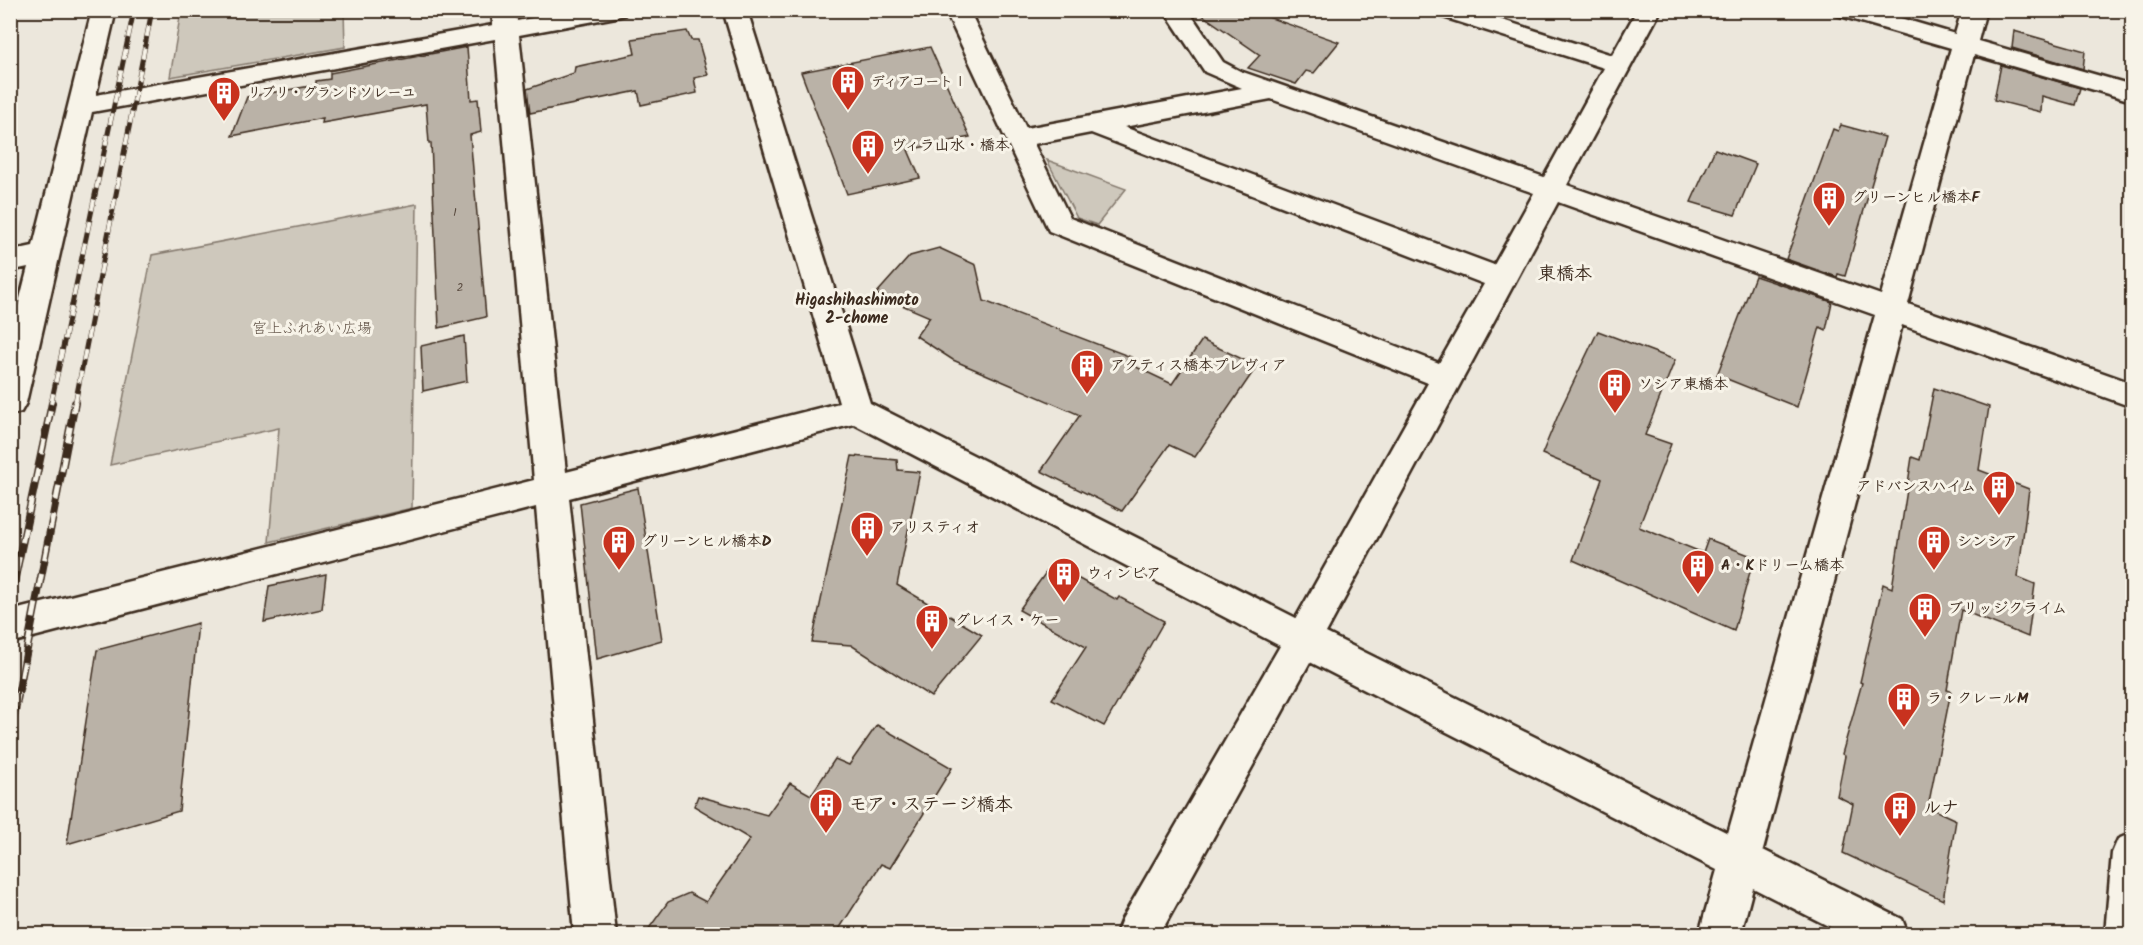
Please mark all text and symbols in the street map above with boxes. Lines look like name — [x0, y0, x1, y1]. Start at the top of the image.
building icon: ディアコートⅠ — [830, 64, 866, 111]
place label: ディアコートⅠ — [871, 71, 967, 93]
building icon: リブリ・グランドソレーユ — [206, 75, 242, 122]
place label: リブリ・グランドソレーユ — [247, 82, 416, 104]
building icon: ヴィラ山水・橋本 — [850, 128, 886, 175]
place label: ヴィラ山水・橋本 — [891, 134, 1010, 158]
building icon: グリーンヒル橋本F — [1811, 180, 1847, 227]
place label: グリーンヒル橋本F — [1852, 186, 1980, 210]
house number: 1 — [453, 203, 457, 222]
district label: 東橋本 — [1538, 260, 1592, 289]
house number: 2 — [457, 278, 464, 297]
district label: Higashihashimoto 2-chome — [795, 288, 919, 331]
park label: 宮上ふれあい広場 — [252, 317, 372, 341]
building icon: アクティス橋本プレヴィア — [1069, 348, 1105, 395]
place label: アクティス橋本プレヴィア — [1110, 354, 1287, 378]
building icon: ソシア東橋本 — [1597, 367, 1633, 414]
place label: ソシア東橋本 — [1638, 373, 1728, 397]
building icon: アドバンスハイム — [1981, 469, 2017, 516]
place label: アドバンスハイム — [1857, 475, 1976, 499]
building icon: アリスティオ — [849, 510, 885, 557]
place label: アリスティオ — [890, 516, 980, 540]
building icon: グリーンヒル橋本D — [601, 524, 637, 571]
building icon: シンシア — [1916, 524, 1952, 571]
place label: グリーンヒル橋本D — [642, 530, 771, 554]
place label: シンシア — [1957, 530, 2017, 554]
building icon: A・Kドリーム橋本 — [1680, 548, 1716, 595]
place label: A・Kドリーム橋本 — [1721, 554, 1844, 578]
building icon: ウィンピア — [1046, 556, 1082, 603]
place label: ウィンピア — [1087, 562, 1161, 586]
building icon: ブリッジクライム — [1907, 591, 1943, 638]
place label: ブリッジクライム — [1948, 597, 2067, 621]
building icon: グレイス・ケー — [914, 603, 950, 650]
place label: グレイス・ケー — [955, 609, 1059, 633]
building icon: ラ・クレールM — [1886, 681, 1922, 728]
place label: ラ・クレールM — [1927, 687, 2029, 711]
building icon: モア・ステージ橋本 — [808, 787, 844, 834]
building icon: ルナ — [1882, 790, 1918, 837]
place label: モア・ステージ橋本 — [849, 791, 1012, 820]
place label: ルナ — [1923, 794, 1959, 823]

